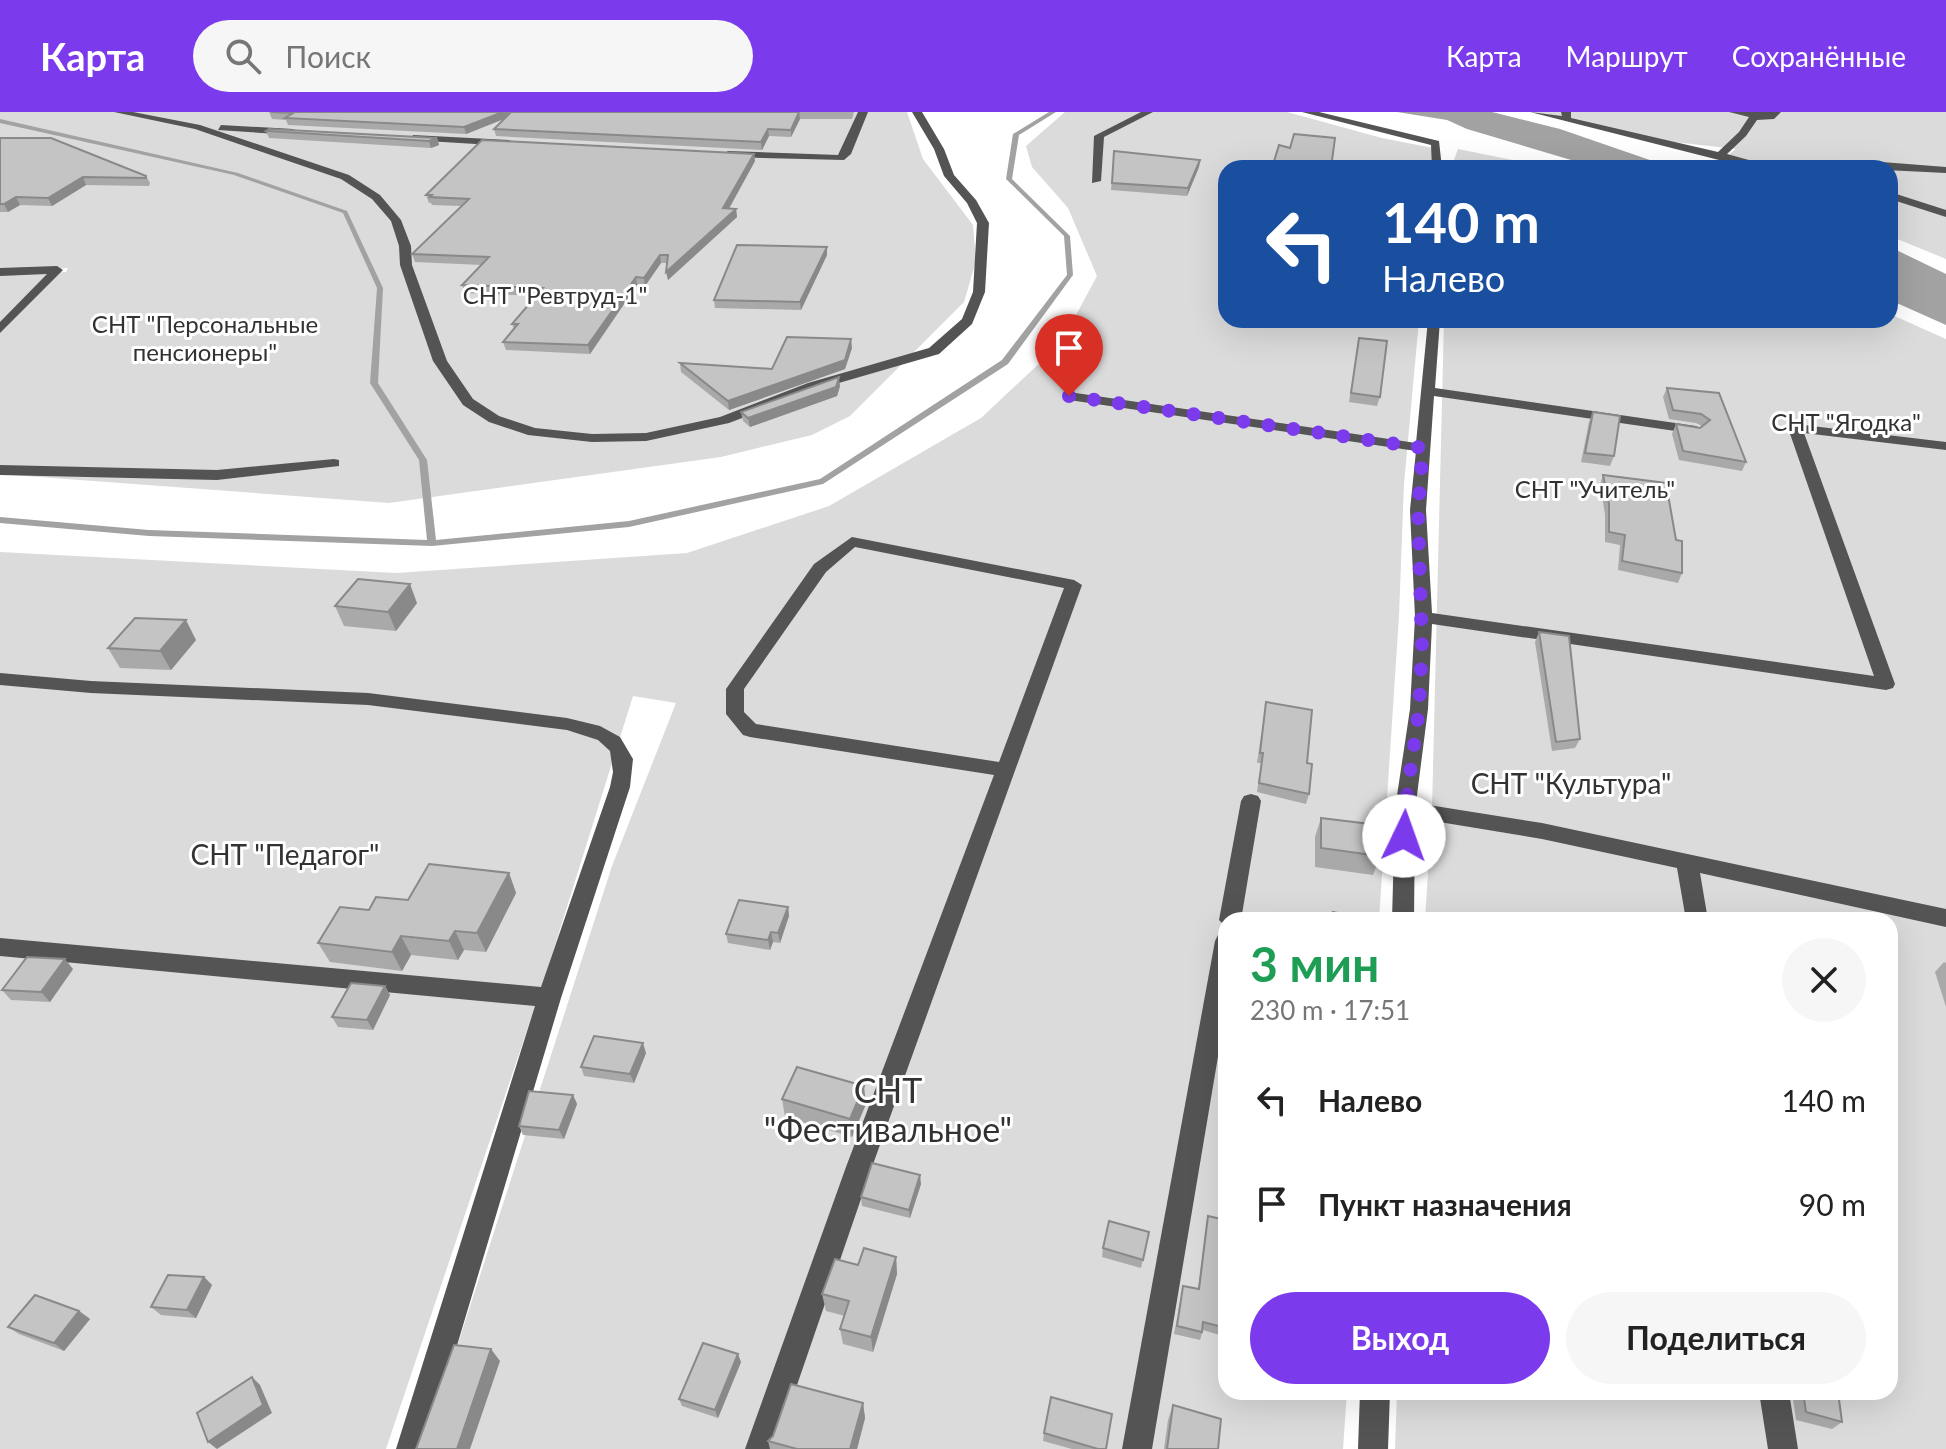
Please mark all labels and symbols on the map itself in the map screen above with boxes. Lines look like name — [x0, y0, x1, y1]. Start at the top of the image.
park label: СНТ "Ревтруд-1" — [463, 280, 647, 309]
park label: СНТ "Персональные пенсионеры" — [92, 309, 318, 366]
pin — [1035, 314, 1103, 396]
park label: СНТ "Ягодка" — [1771, 407, 1921, 436]
park label: СНТ "Учитель" — [1515, 474, 1675, 503]
park label: СНТ "Культура" — [1471, 766, 1671, 800]
position arrow — [1362, 794, 1446, 878]
park label: СНТ "Педагог" — [191, 837, 379, 871]
park label: СНТ "Фестивальное" — [764, 1069, 1012, 1149]

